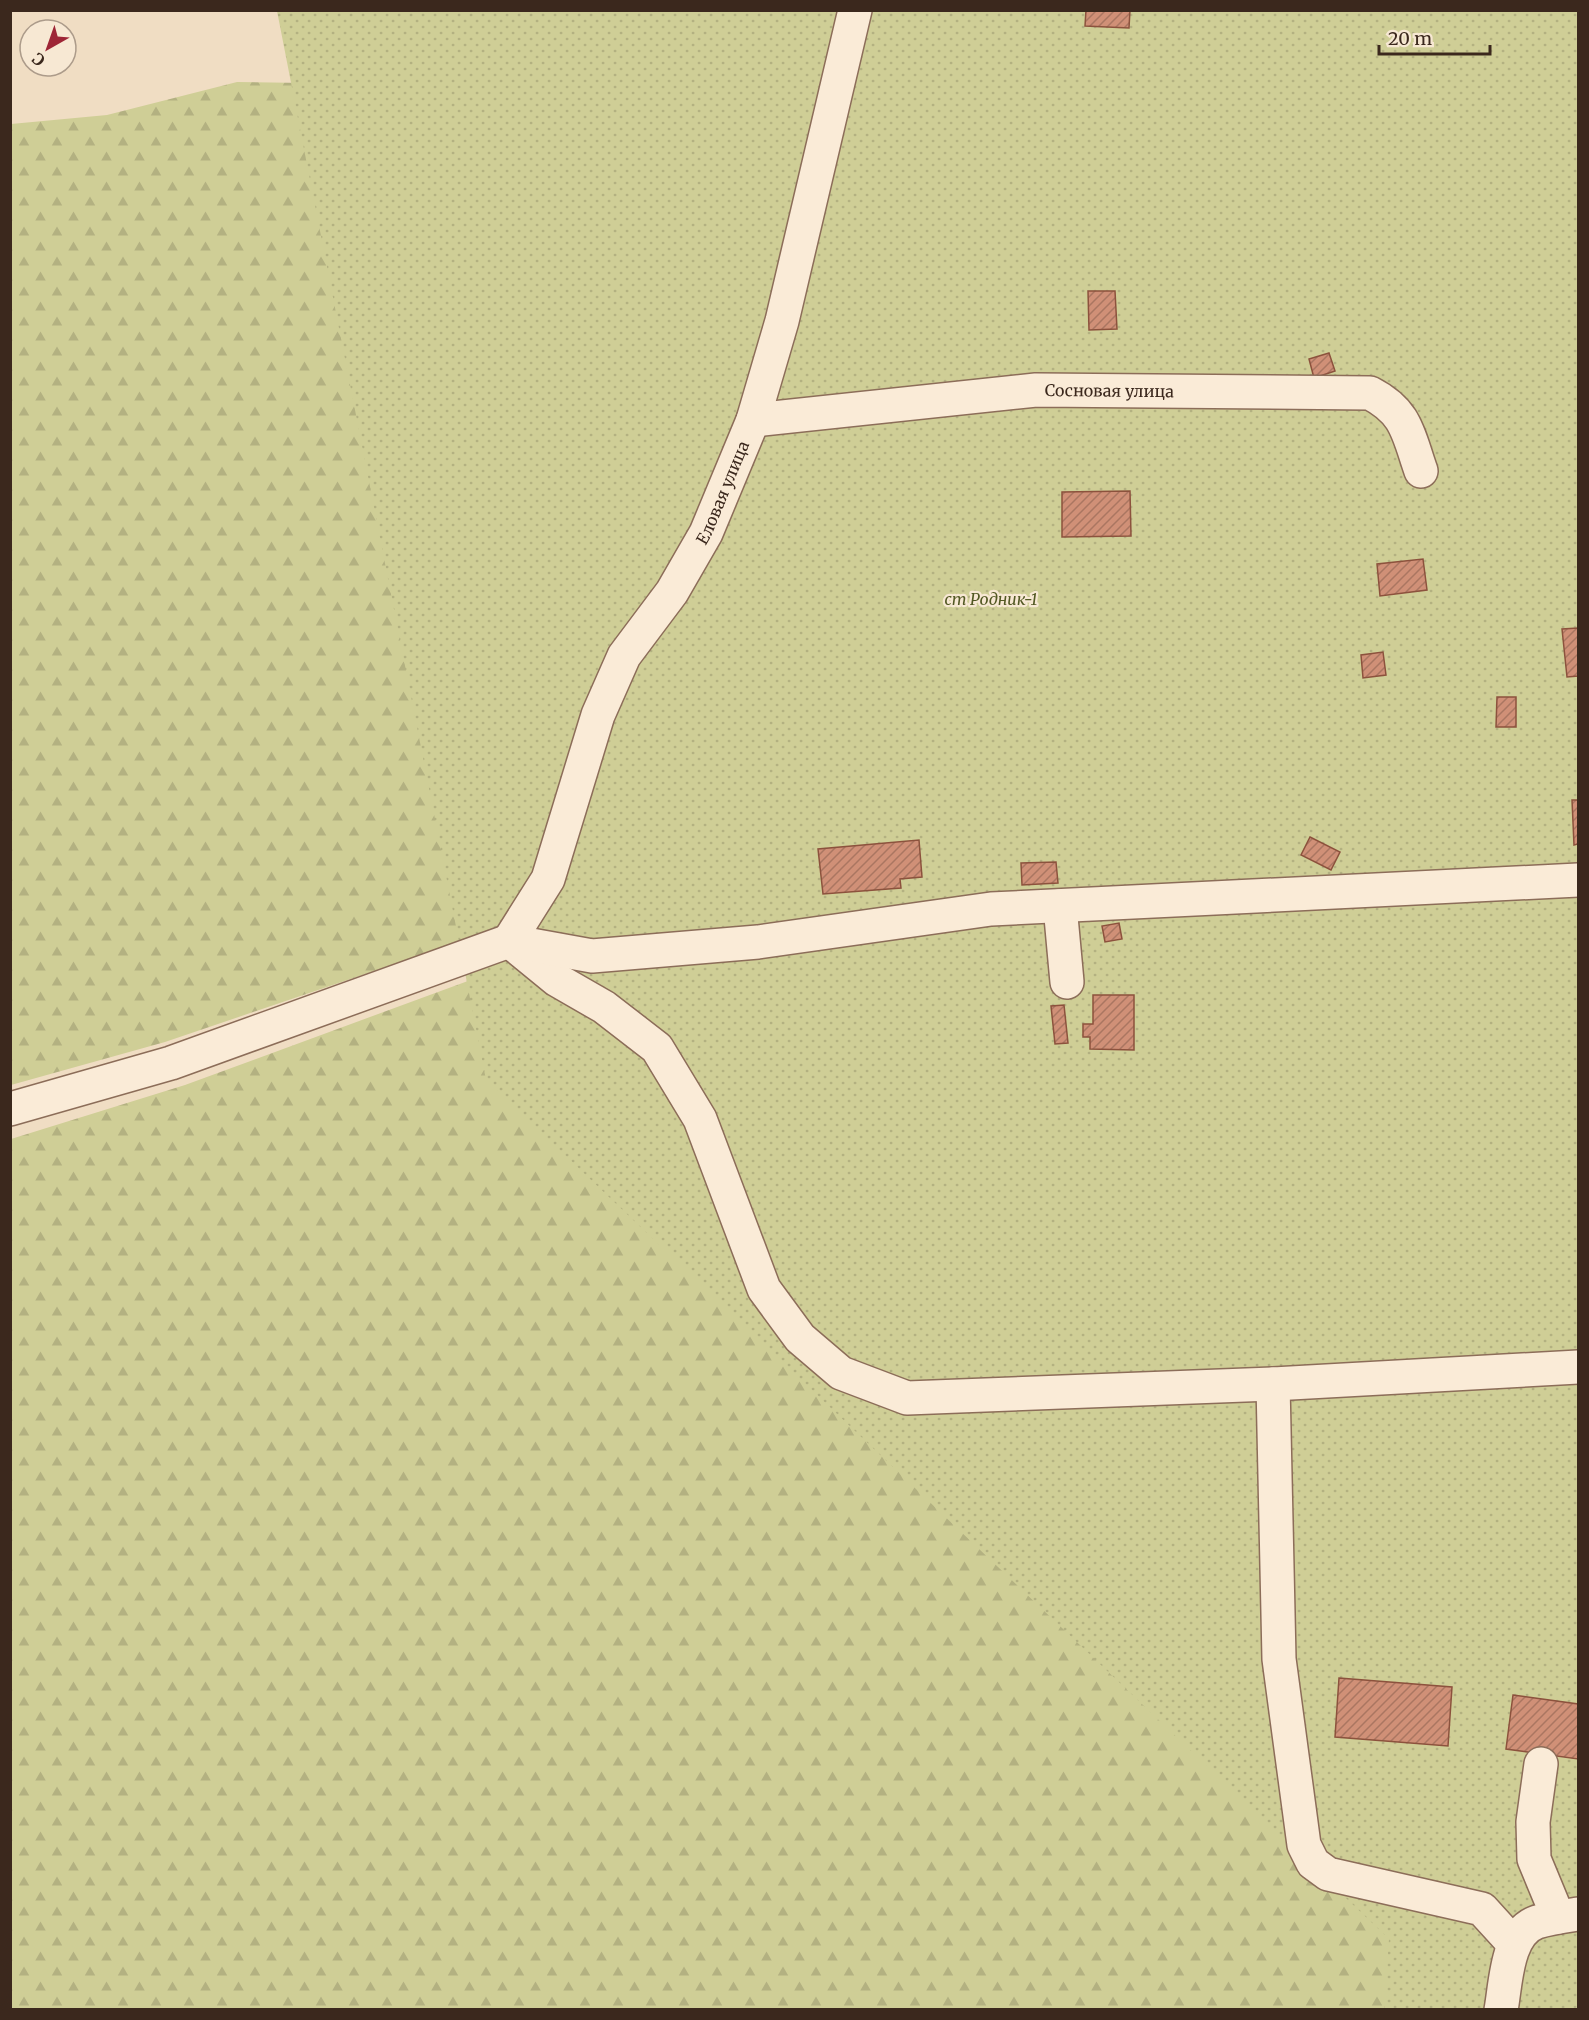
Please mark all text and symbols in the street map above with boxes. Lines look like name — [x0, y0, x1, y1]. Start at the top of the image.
north arrow — [18, 18, 78, 78]
scale bar — [1379, 18, 1490, 56]
text: 20 m — [1388, 27, 1432, 50]
text: С — [28, 48, 49, 71]
street label: Сосновая улица — [1045, 380, 1174, 401]
street label: Еловая улица — [692, 437, 753, 548]
park label: ст Родник-1 — [944, 589, 1038, 609]

